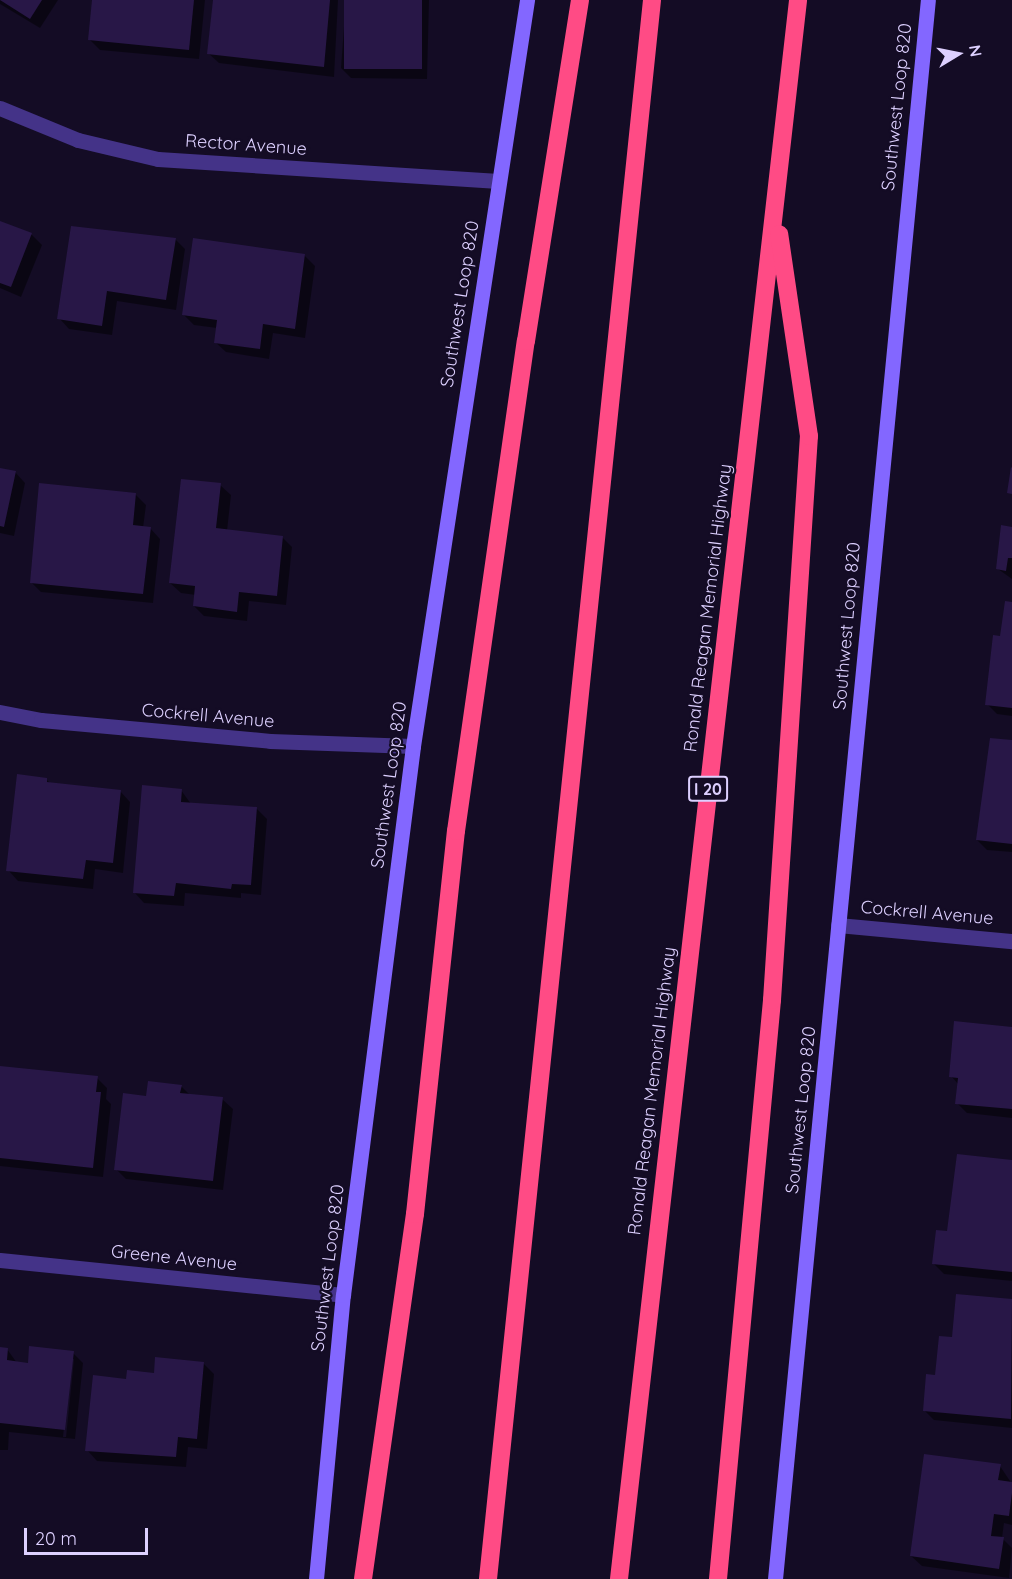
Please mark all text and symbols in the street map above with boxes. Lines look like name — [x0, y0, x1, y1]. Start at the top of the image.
street label: Southwest Loop 820 — [877, 22, 917, 192]
north arrow — [928, 24, 988, 84]
text: N — [965, 43, 987, 58]
street label: Rector Avenue — [185, 130, 307, 160]
street label: Southwest Loop 820 — [436, 219, 484, 389]
street label: Ronald Reagan Memorial Highway — [680, 463, 736, 753]
street label: Southwest Loop 820 — [829, 541, 865, 711]
street label: Cockrell Avenue — [141, 699, 275, 733]
street label: Southwest Loop 820 — [367, 700, 411, 870]
road number: I 20 — [687, 776, 729, 802]
street label: Cockrell Avenue — [860, 896, 994, 930]
street label: Ronald Reagan Memorial Highway — [624, 946, 680, 1236]
street label: Southwest Loop 820 — [781, 1025, 821, 1195]
street label: Southwest Loop 820 — [307, 1183, 349, 1353]
street label: Greene Avenue — [110, 1241, 238, 1275]
scale bar — [27, 1516, 152, 1554]
text: 20 m — [35, 1527, 77, 1550]

